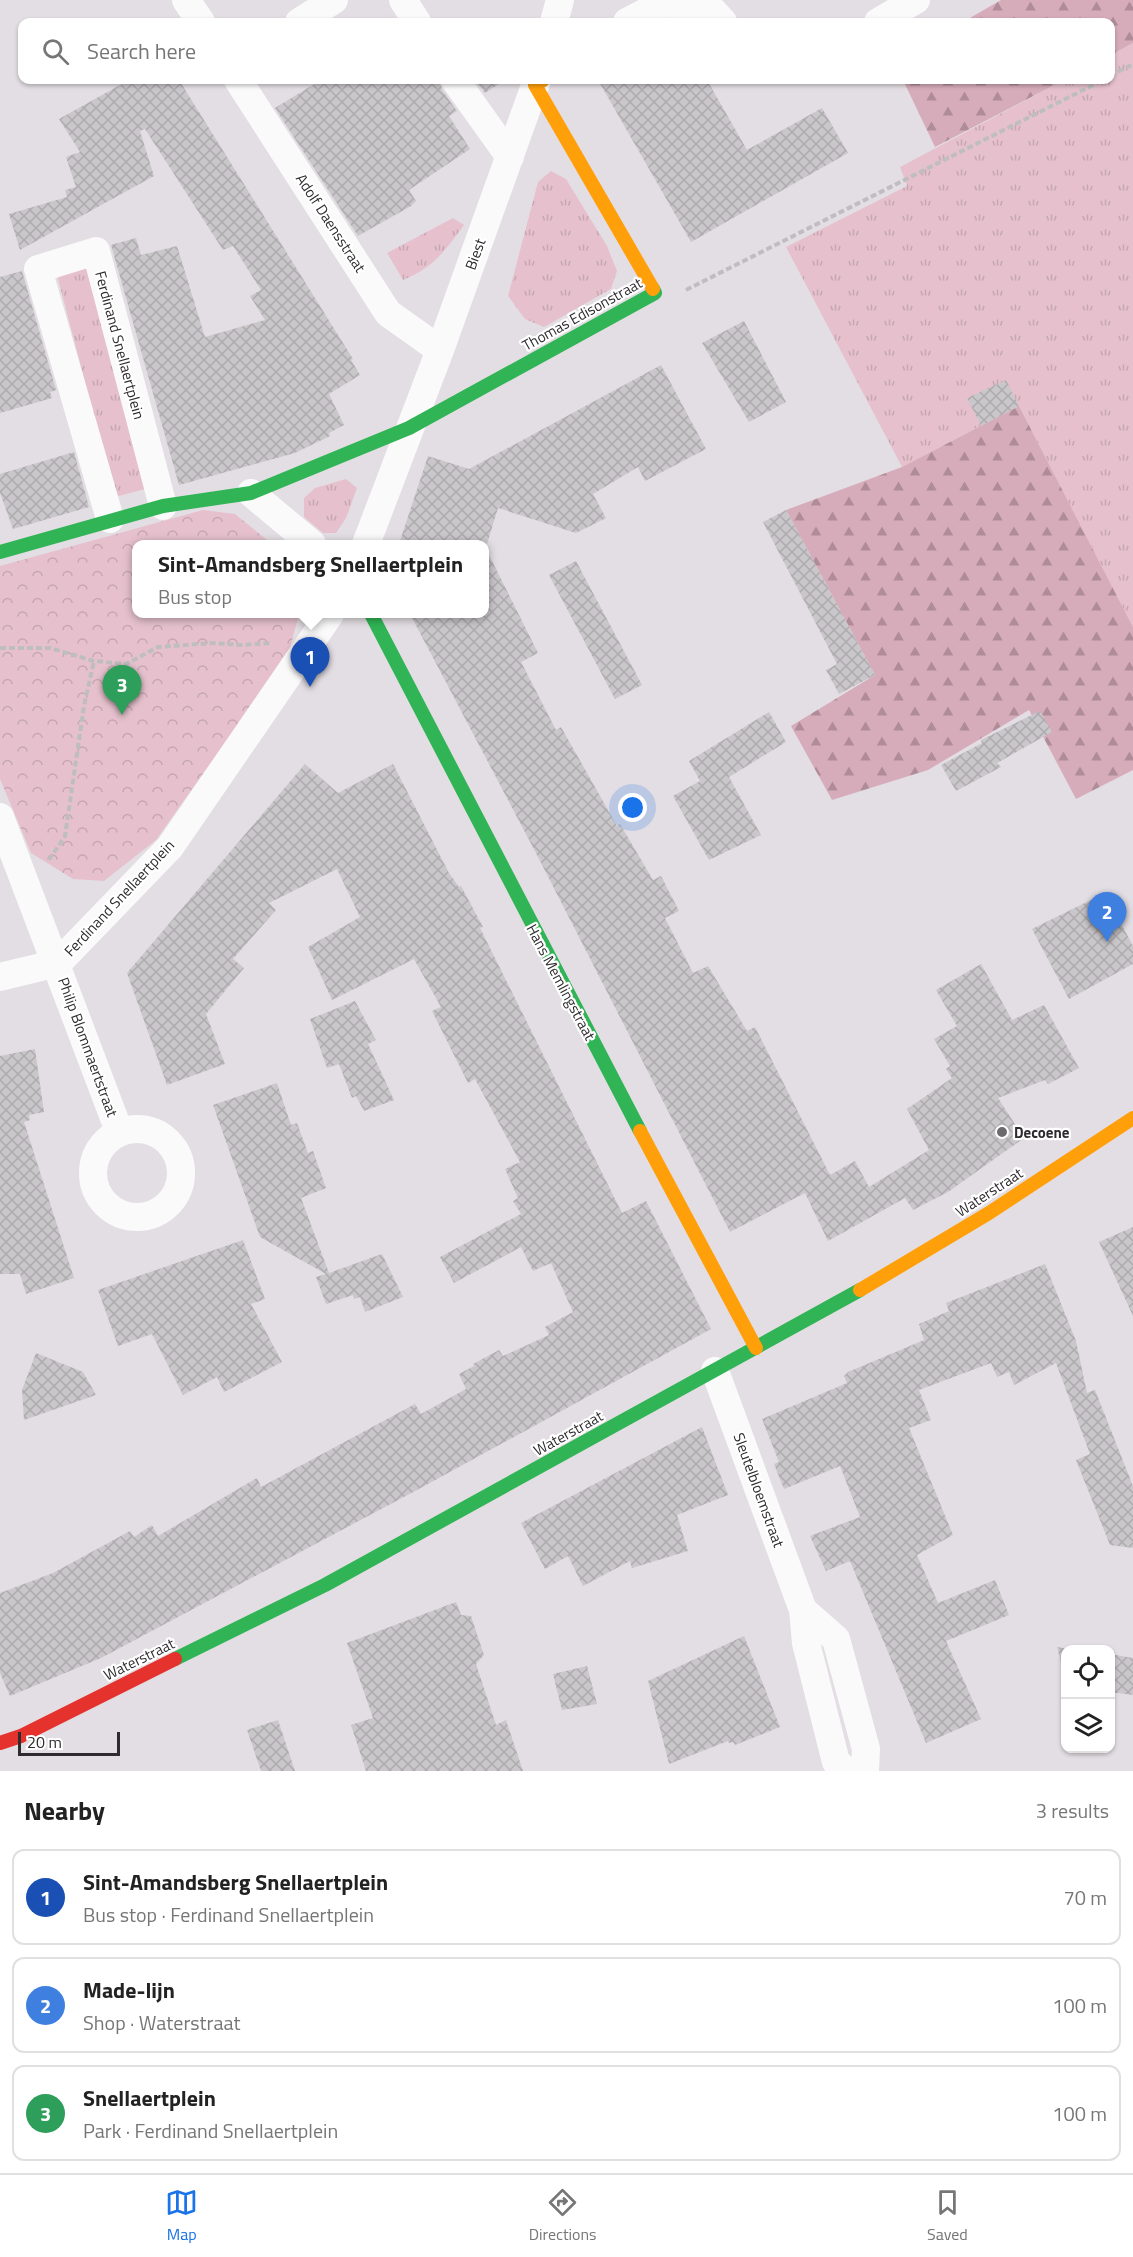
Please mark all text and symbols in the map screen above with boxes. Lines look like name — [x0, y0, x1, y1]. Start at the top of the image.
search box — [18, 18, 1115, 84]
text: Search here — [87, 34, 196, 68]
icon: search — [39, 35, 72, 68]
street label: Adolf Daensstraat — [290, 169, 372, 278]
street label: Biest — [459, 234, 492, 273]
street label: Ferdinand Snellaertplein — [89, 268, 151, 422]
street label: Thomas Edisonstraat — [518, 271, 647, 357]
popup — [132, 540, 489, 618]
text: Sint-Amandsberg Snellaertplein — [158, 547, 463, 581]
text: Bus stop — [158, 581, 232, 612]
pin: 1 — [290, 638, 330, 687]
pin: 3 — [102, 666, 142, 715]
your location — [618, 793, 647, 822]
street label: Ferdinand Snellaertplein — [58, 834, 180, 962]
pin: 2 — [1088, 892, 1126, 942]
street label: Hans Memlingstraat — [521, 920, 602, 1045]
street label: Philip Blommaertstraat — [52, 974, 124, 1121]
place label: Decoene — [1014, 1121, 1070, 1144]
marker: Decoene — [995, 1125, 1009, 1139]
street label: Waterstraat — [951, 1161, 1028, 1222]
street label: Waterstraat — [529, 1404, 608, 1462]
street label: Sleutelbloemstraat — [728, 1429, 791, 1551]
street label: Waterstraat — [100, 1632, 179, 1686]
map controls — [1061, 1645, 1115, 1753]
button: locate — [1061, 1645, 1115, 1699]
button: layers — [1061, 1699, 1115, 1753]
scale bar — [18, 1729, 120, 1756]
text: 20 m — [27, 1730, 62, 1754]
text: Nearby — [24, 1791, 105, 1830]
text: 3 results — [1036, 1795, 1109, 1826]
text: Sint-Amandsberg Snellaertplein — [83, 1865, 388, 1899]
text: 1 — [40, 1882, 51, 1913]
text: 70 m — [1063, 1882, 1107, 1913]
text: Bus stop · Ferdinand Snellaertplein — [83, 1899, 374, 1930]
text: Made-lijn — [83, 1973, 175, 2007]
text: 2 — [40, 1990, 51, 2021]
text: 100 m — [1052, 1990, 1107, 2021]
text: Shop · Waterstraat — [83, 2007, 241, 2038]
text: Snellaertplein — [83, 2081, 216, 2115]
text: 3 — [40, 2098, 51, 2129]
text: 100 m — [1052, 2098, 1107, 2129]
text: Park · Ferdinand Snellaertplein — [83, 2115, 338, 2146]
tab: Map — [165, 2186, 198, 2246]
tab: Directions — [529, 2186, 597, 2246]
tab: Saved — [927, 2186, 968, 2246]

